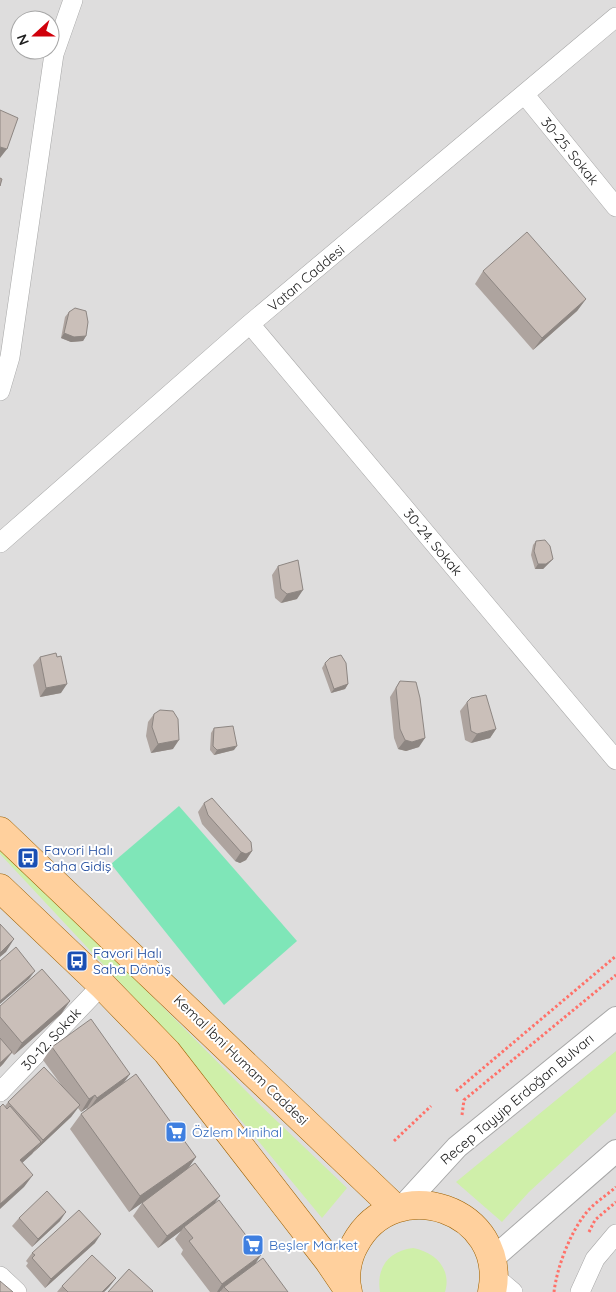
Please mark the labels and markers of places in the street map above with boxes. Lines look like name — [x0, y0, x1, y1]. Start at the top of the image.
place label: Favori Halı Saha Gidiş — [44, 841, 113, 875]
bus stop icon: Favori Halı Saha Gidiş — [16, 846, 40, 870]
place label: Favori Halı Saha Dönüş — [93, 944, 171, 978]
bus stop icon: Favori Halı Saha Dönüş — [65, 949, 89, 973]
supermarket icon: Özlem Minihal — [164, 1120, 188, 1144]
place label: Özlem Minihal — [192, 1123, 282, 1141]
supermarket icon: Beşler Market — [241, 1233, 265, 1257]
place label: Beşler Market — [269, 1236, 358, 1254]

